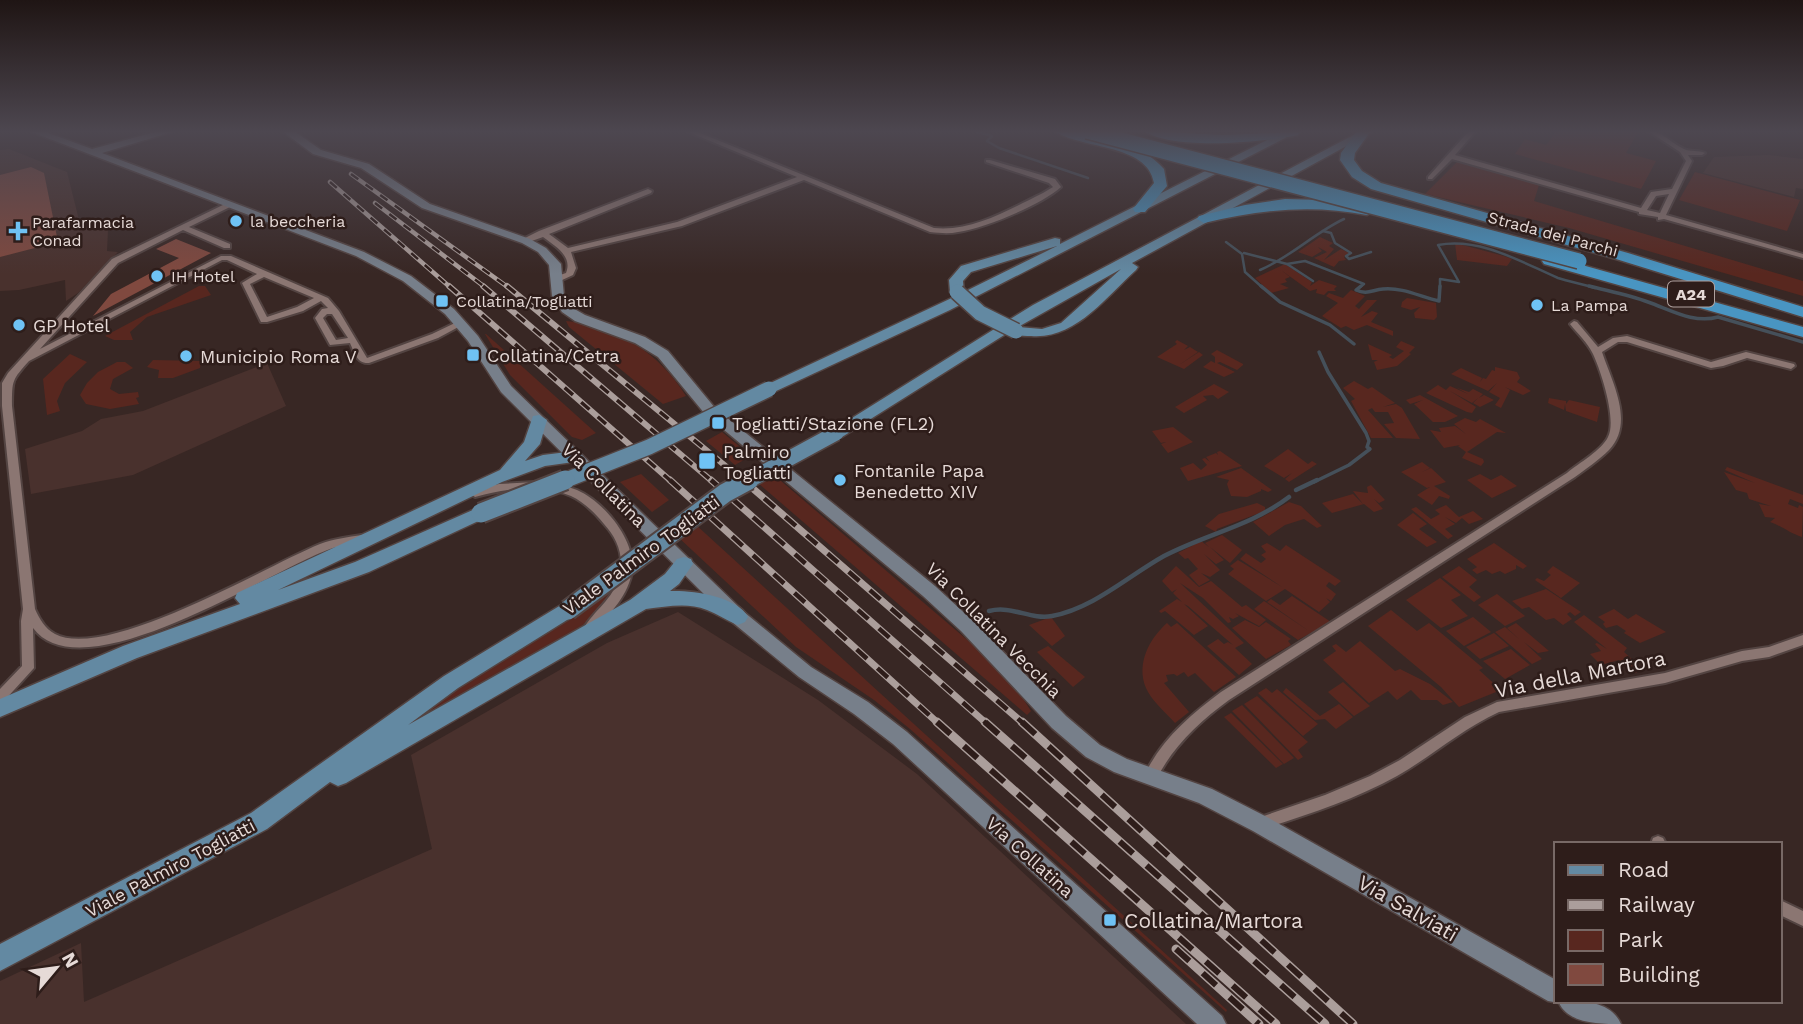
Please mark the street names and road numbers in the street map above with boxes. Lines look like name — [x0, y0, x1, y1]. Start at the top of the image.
street label: Strada dei Parchi — [1486, 208, 1620, 260]
road number: A24 — [1668, 282, 1714, 306]
street label: Via Collatina — [558, 439, 650, 531]
street label: Viale Palmiro Togliatti — [558, 491, 724, 619]
street label: Via Collatina Vecchia — [922, 558, 1066, 702]
street label: Via della Martora — [1492, 645, 1668, 703]
street label: Via Collatina — [982, 812, 1078, 902]
street label: Viale Palmiro Togliatti — [82, 814, 258, 922]
street label: Via Salviati — [1354, 869, 1462, 947]

